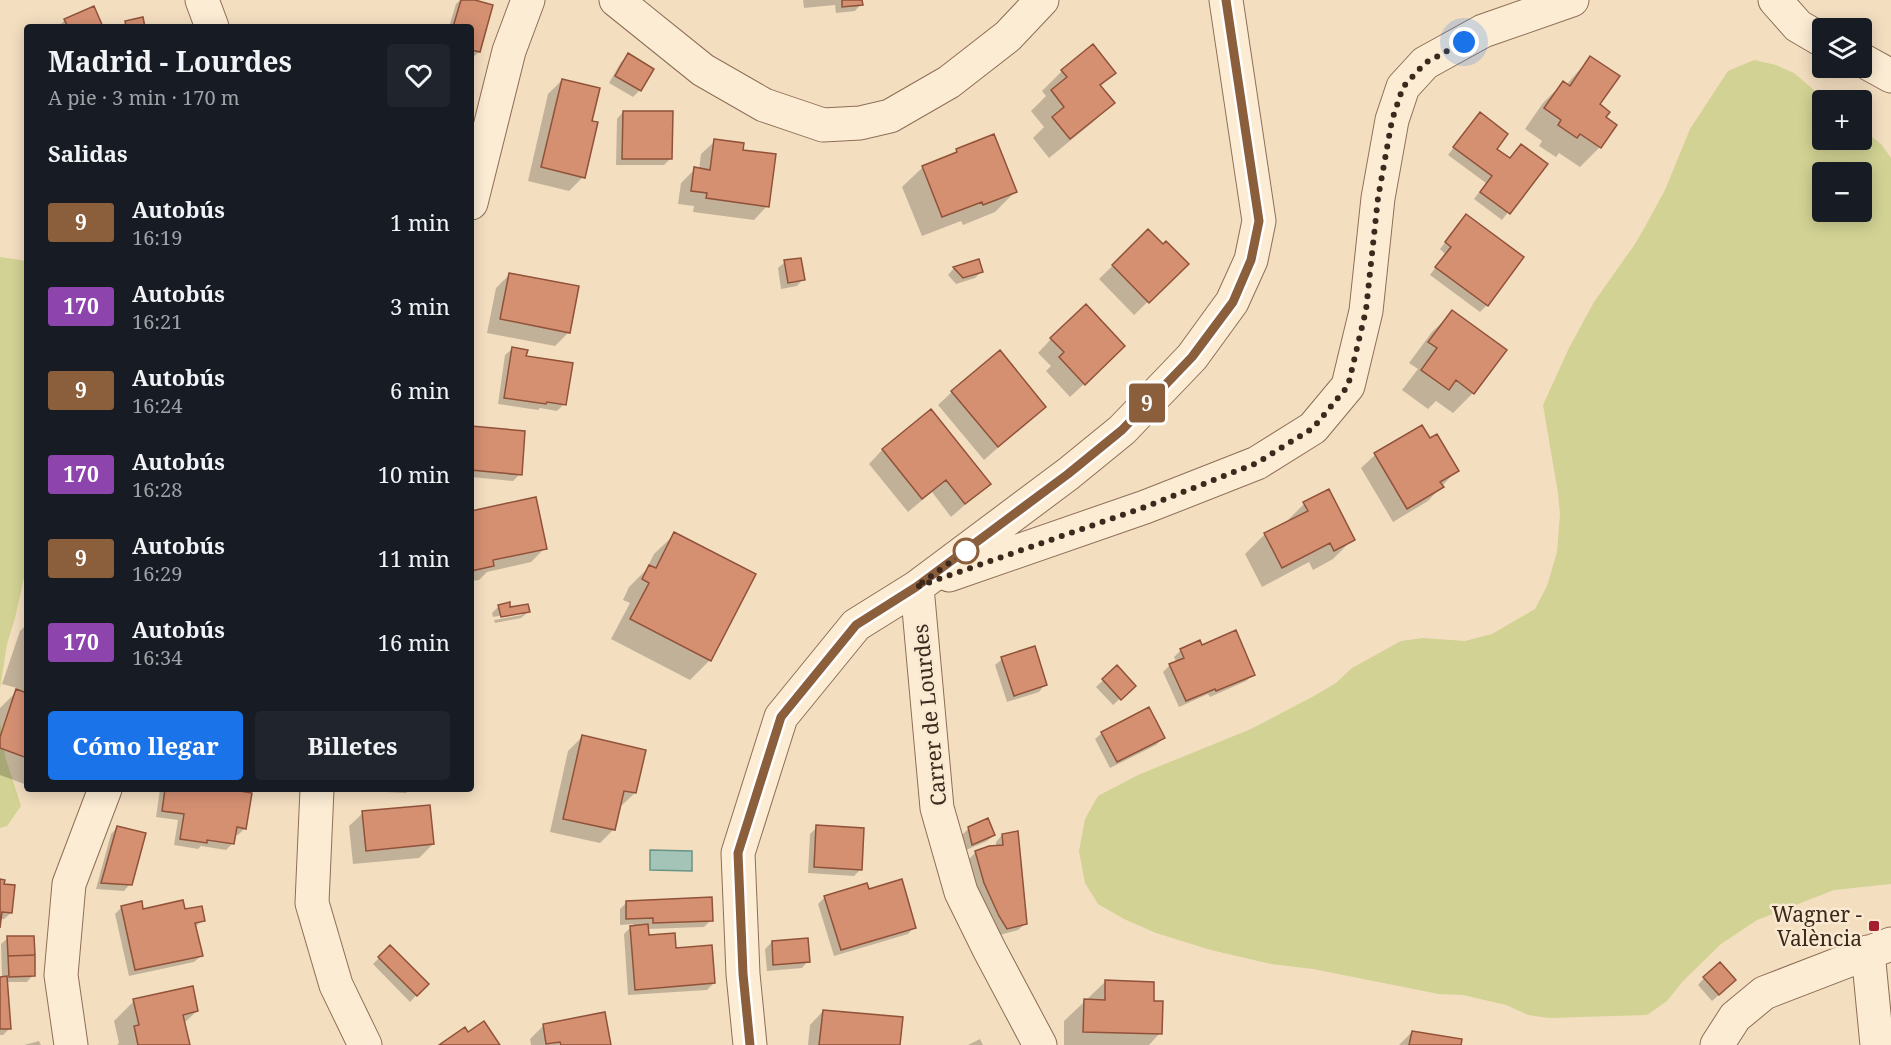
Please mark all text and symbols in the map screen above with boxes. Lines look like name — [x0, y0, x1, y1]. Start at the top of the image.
map controls — [1812, 18, 1872, 222]
button: layers — [1812, 18, 1872, 78]
your location — [1449, 27, 1479, 57]
text: Madrid - Lourdes — [48, 42, 292, 80]
button: heart — [387, 44, 450, 107]
text: A pie · 3 min · 170 m — [48, 84, 240, 111]
button: + — [1812, 90, 1872, 150]
text: Salidas — [48, 138, 128, 168]
button: − — [1812, 162, 1872, 222]
text: Autobús — [132, 194, 225, 224]
text: 1 min — [390, 207, 450, 237]
text: 9 — [75, 208, 87, 236]
text: 16:19 — [132, 224, 182, 251]
text: Autobús — [132, 278, 225, 308]
text: 3 min — [390, 291, 450, 321]
text: 170 — [63, 292, 99, 320]
text: 16:21 — [132, 308, 182, 335]
text: Autobús — [132, 362, 225, 392]
text: 6 min — [390, 375, 450, 405]
text: 9 — [75, 376, 87, 404]
line badge: 9 — [1128, 384, 1166, 422]
text: 9 — [1141, 389, 1153, 417]
text: 16:24 — [132, 392, 182, 419]
text: Autobús — [132, 446, 225, 476]
text: 10 min — [378, 459, 450, 489]
text: 170 — [63, 460, 99, 488]
text: 16:28 — [132, 476, 182, 503]
text: Autobús — [132, 530, 225, 560]
unlabelled marker — [953, 538, 979, 564]
text: 11 min — [378, 543, 450, 573]
text: 9 — [75, 544, 87, 572]
text: 16:29 — [132, 560, 182, 587]
text: Autobús — [132, 614, 225, 644]
street label: Carrer de Lourdes — [906, 623, 952, 807]
text: 16 min — [378, 627, 450, 657]
text: 170 — [63, 628, 99, 656]
text: 16:34 — [132, 644, 182, 671]
button: Cómo llegar — [48, 711, 243, 780]
button: Billetes — [255, 711, 450, 780]
place label: Wagner - València — [1772, 900, 1862, 952]
marker: Wagner - València — [1867, 919, 1881, 933]

